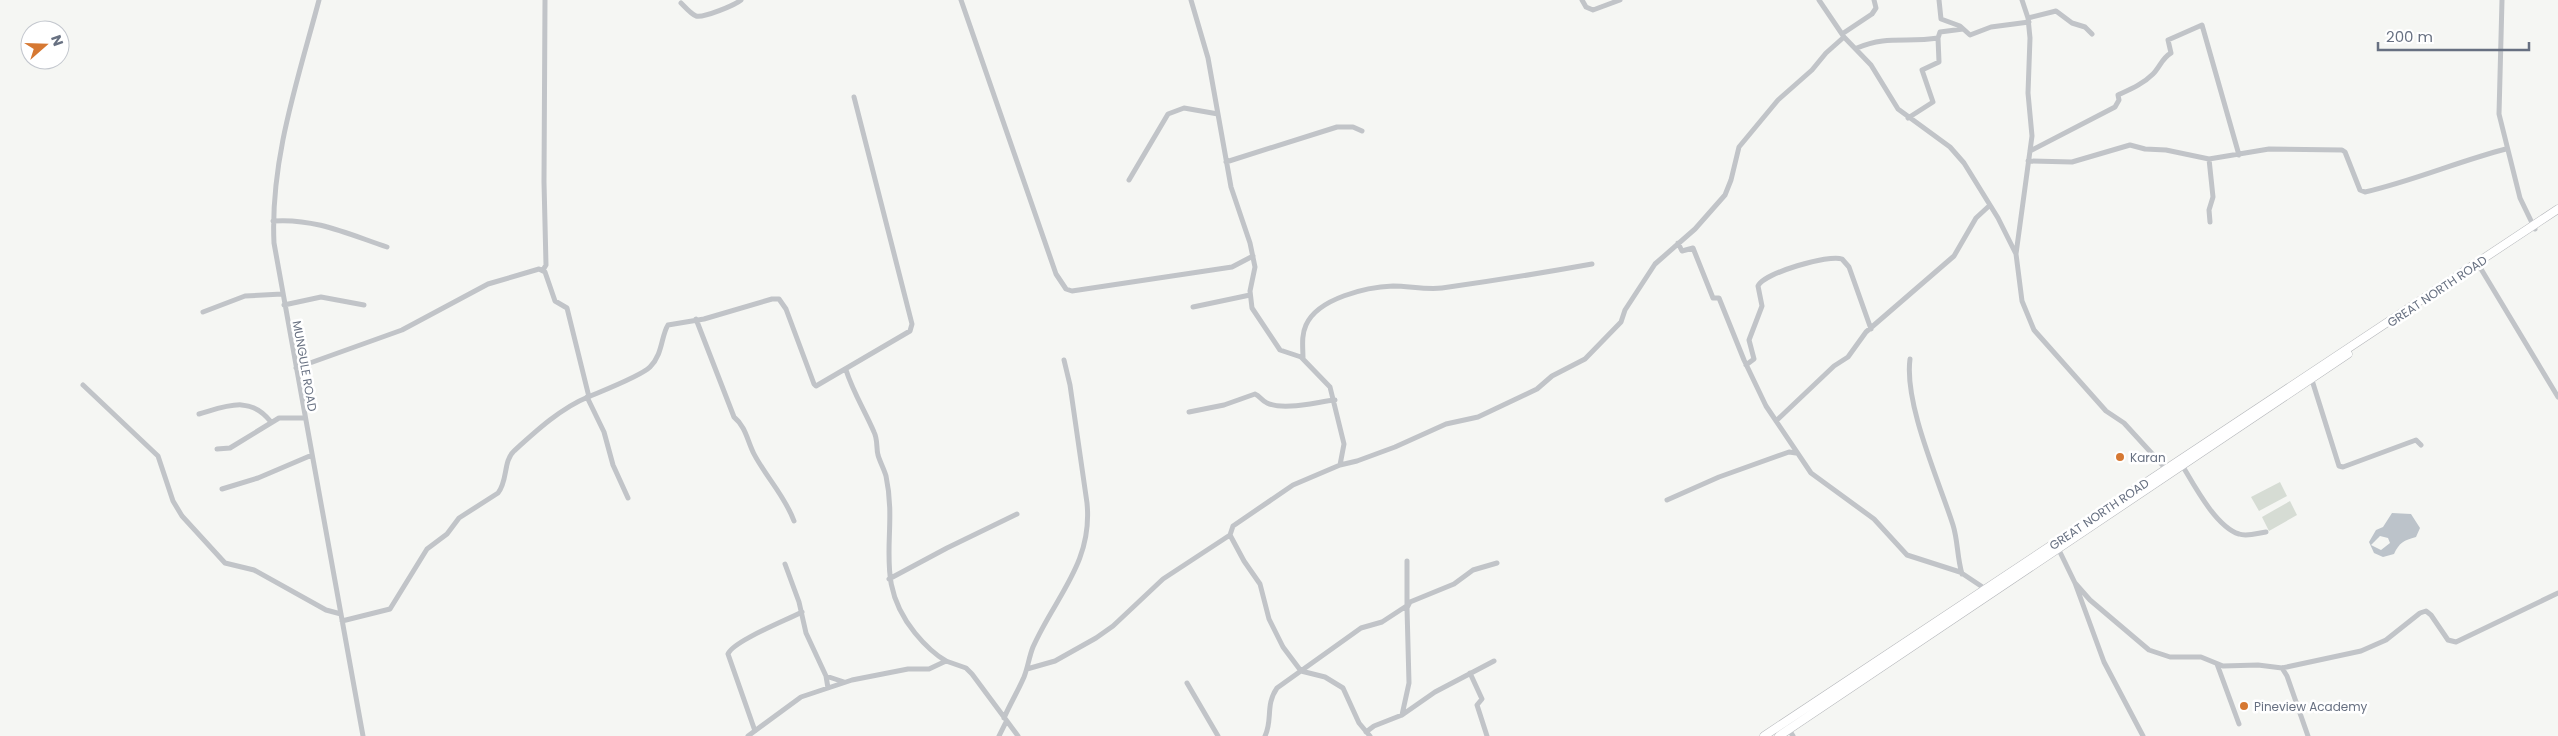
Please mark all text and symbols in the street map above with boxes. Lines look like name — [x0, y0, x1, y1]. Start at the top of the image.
north arrow — [20, 20, 70, 70]
scale bar — [2378, 20, 2529, 52]
text: 200 m — [2386, 26, 2433, 47]
text: N — [46, 32, 68, 49]
street label: GREAT NORTH ROAD — [2384, 251, 2490, 331]
street label: MUNGULE ROAD — [289, 319, 321, 413]
place label: Karan — [2130, 449, 2166, 466]
marker: Karan — [2114, 451, 2126, 463]
street label: GREAT NORTH ROAD — [2046, 474, 2152, 554]
place label: Pineview Academy — [2254, 698, 2368, 715]
marker: Pineview Academy — [2238, 700, 2250, 712]

